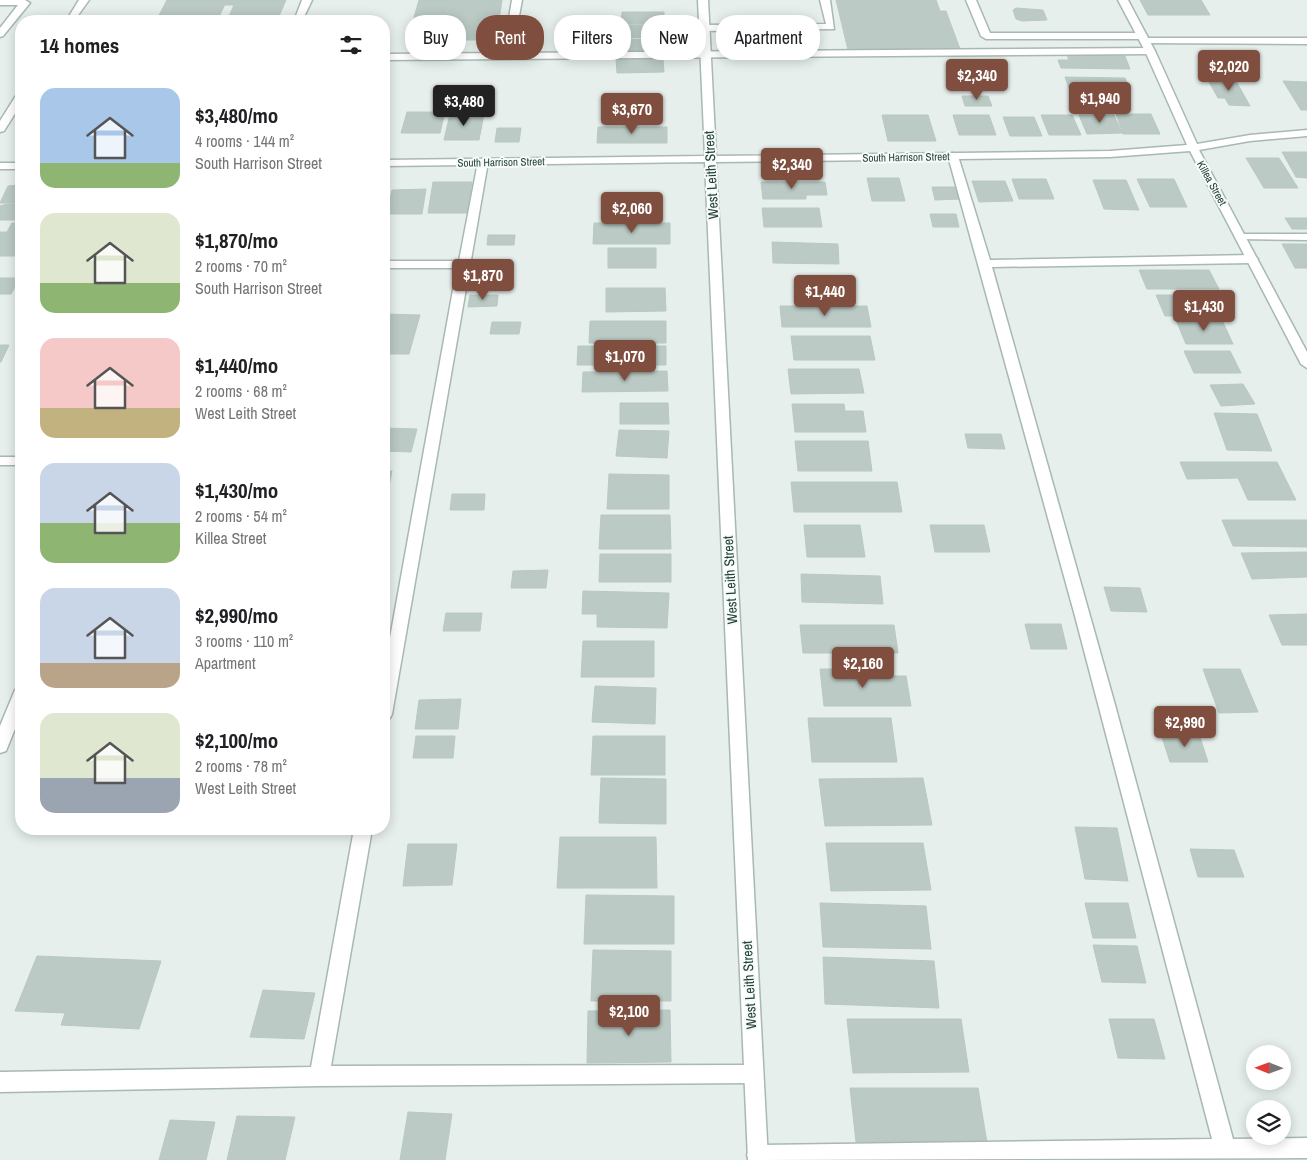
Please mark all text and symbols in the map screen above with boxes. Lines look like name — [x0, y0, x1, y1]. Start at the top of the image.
chip: Buy — [405, 15, 466, 60]
chip: Rent — [476, 15, 544, 60]
chip: Filters — [554, 15, 631, 60]
chip: New — [641, 15, 706, 60]
chip: Apartment — [716, 15, 820, 60]
text: 14 homes — [40, 31, 119, 60]
icon: filters — [337, 31, 365, 59]
pin: $2,020 — [1188, 49, 1270, 92]
text: $2,020 — [1209, 55, 1249, 77]
pin: $2,340 — [936, 58, 1018, 101]
text: $2,340 — [957, 64, 997, 86]
pin: $1,940 — [1059, 82, 1141, 124]
pin: $3,480 — [423, 84, 505, 127]
text: $1,940 — [1080, 87, 1120, 109]
text: $3,480 — [444, 90, 484, 112]
pin: $3,670 — [591, 92, 673, 135]
text: $3,670 — [612, 98, 652, 120]
text: $3,480/mo — [195, 101, 278, 130]
icon: home — [80, 108, 140, 168]
text: 4 rooms · 144 m² — [195, 130, 294, 152]
street label: West Leith Street — [700, 130, 722, 220]
pin: $2,340 — [751, 148, 833, 190]
street label: South Harrison Street — [862, 149, 950, 165]
text: South Harrison Street — [195, 152, 322, 174]
text: $2,340 — [772, 153, 812, 175]
street label: South Harrison Street — [457, 154, 545, 170]
street label: Killea Street — [1194, 158, 1230, 208]
pin: $2,060 — [591, 192, 673, 234]
text: $2,060 — [612, 197, 652, 219]
text: $1,870/mo — [195, 226, 278, 255]
icon: home — [80, 233, 140, 293]
text: 2 rooms · 70 m² — [195, 255, 287, 277]
pin: $1,870 — [442, 258, 524, 301]
text: $1,870 — [463, 264, 503, 286]
pin: $1,440 — [784, 274, 866, 317]
text: South Harrison Street — [195, 277, 322, 299]
text: $1,440 — [805, 280, 845, 302]
pin: $1,430 — [1163, 290, 1245, 332]
text: $1,430 — [1184, 295, 1224, 317]
pin: $1,070 — [584, 340, 666, 382]
text: $1,070 — [605, 345, 645, 367]
text: $1,440/mo — [195, 351, 278, 380]
icon: home — [80, 358, 140, 418]
text: 2 rooms · 68 m² — [195, 380, 287, 402]
text: West Leith Street — [195, 402, 296, 424]
text: $1,430/mo — [195, 476, 278, 505]
icon: home — [80, 483, 140, 543]
text: 2 rooms · 54 m² — [195, 505, 287, 527]
text: Killea Street — [195, 527, 266, 549]
street label: West Leith Street — [719, 535, 741, 625]
text: $2,990/mo — [195, 601, 278, 630]
icon: home — [80, 608, 140, 668]
text: 3 rooms · 110 m² — [195, 630, 293, 652]
pin: $2,160 — [822, 646, 904, 689]
text: Apartment — [195, 652, 256, 674]
text: $2,160 — [843, 652, 883, 674]
pin: $2,990 — [1144, 706, 1226, 748]
text: $2,990 — [1165, 711, 1205, 733]
text: $2,100/mo — [195, 726, 278, 755]
icon: home — [80, 733, 140, 793]
text: 2 rooms · 78 m² — [195, 755, 287, 777]
text: West Leith Street — [195, 777, 296, 799]
street label: West Leith Street — [738, 940, 760, 1030]
pin: $2,100 — [588, 994, 670, 1037]
text: $2,100 — [609, 1000, 649, 1022]
north arrow — [1246, 1045, 1291, 1090]
map controls — [1246, 1045, 1291, 1145]
button: layers — [1246, 1100, 1291, 1145]

